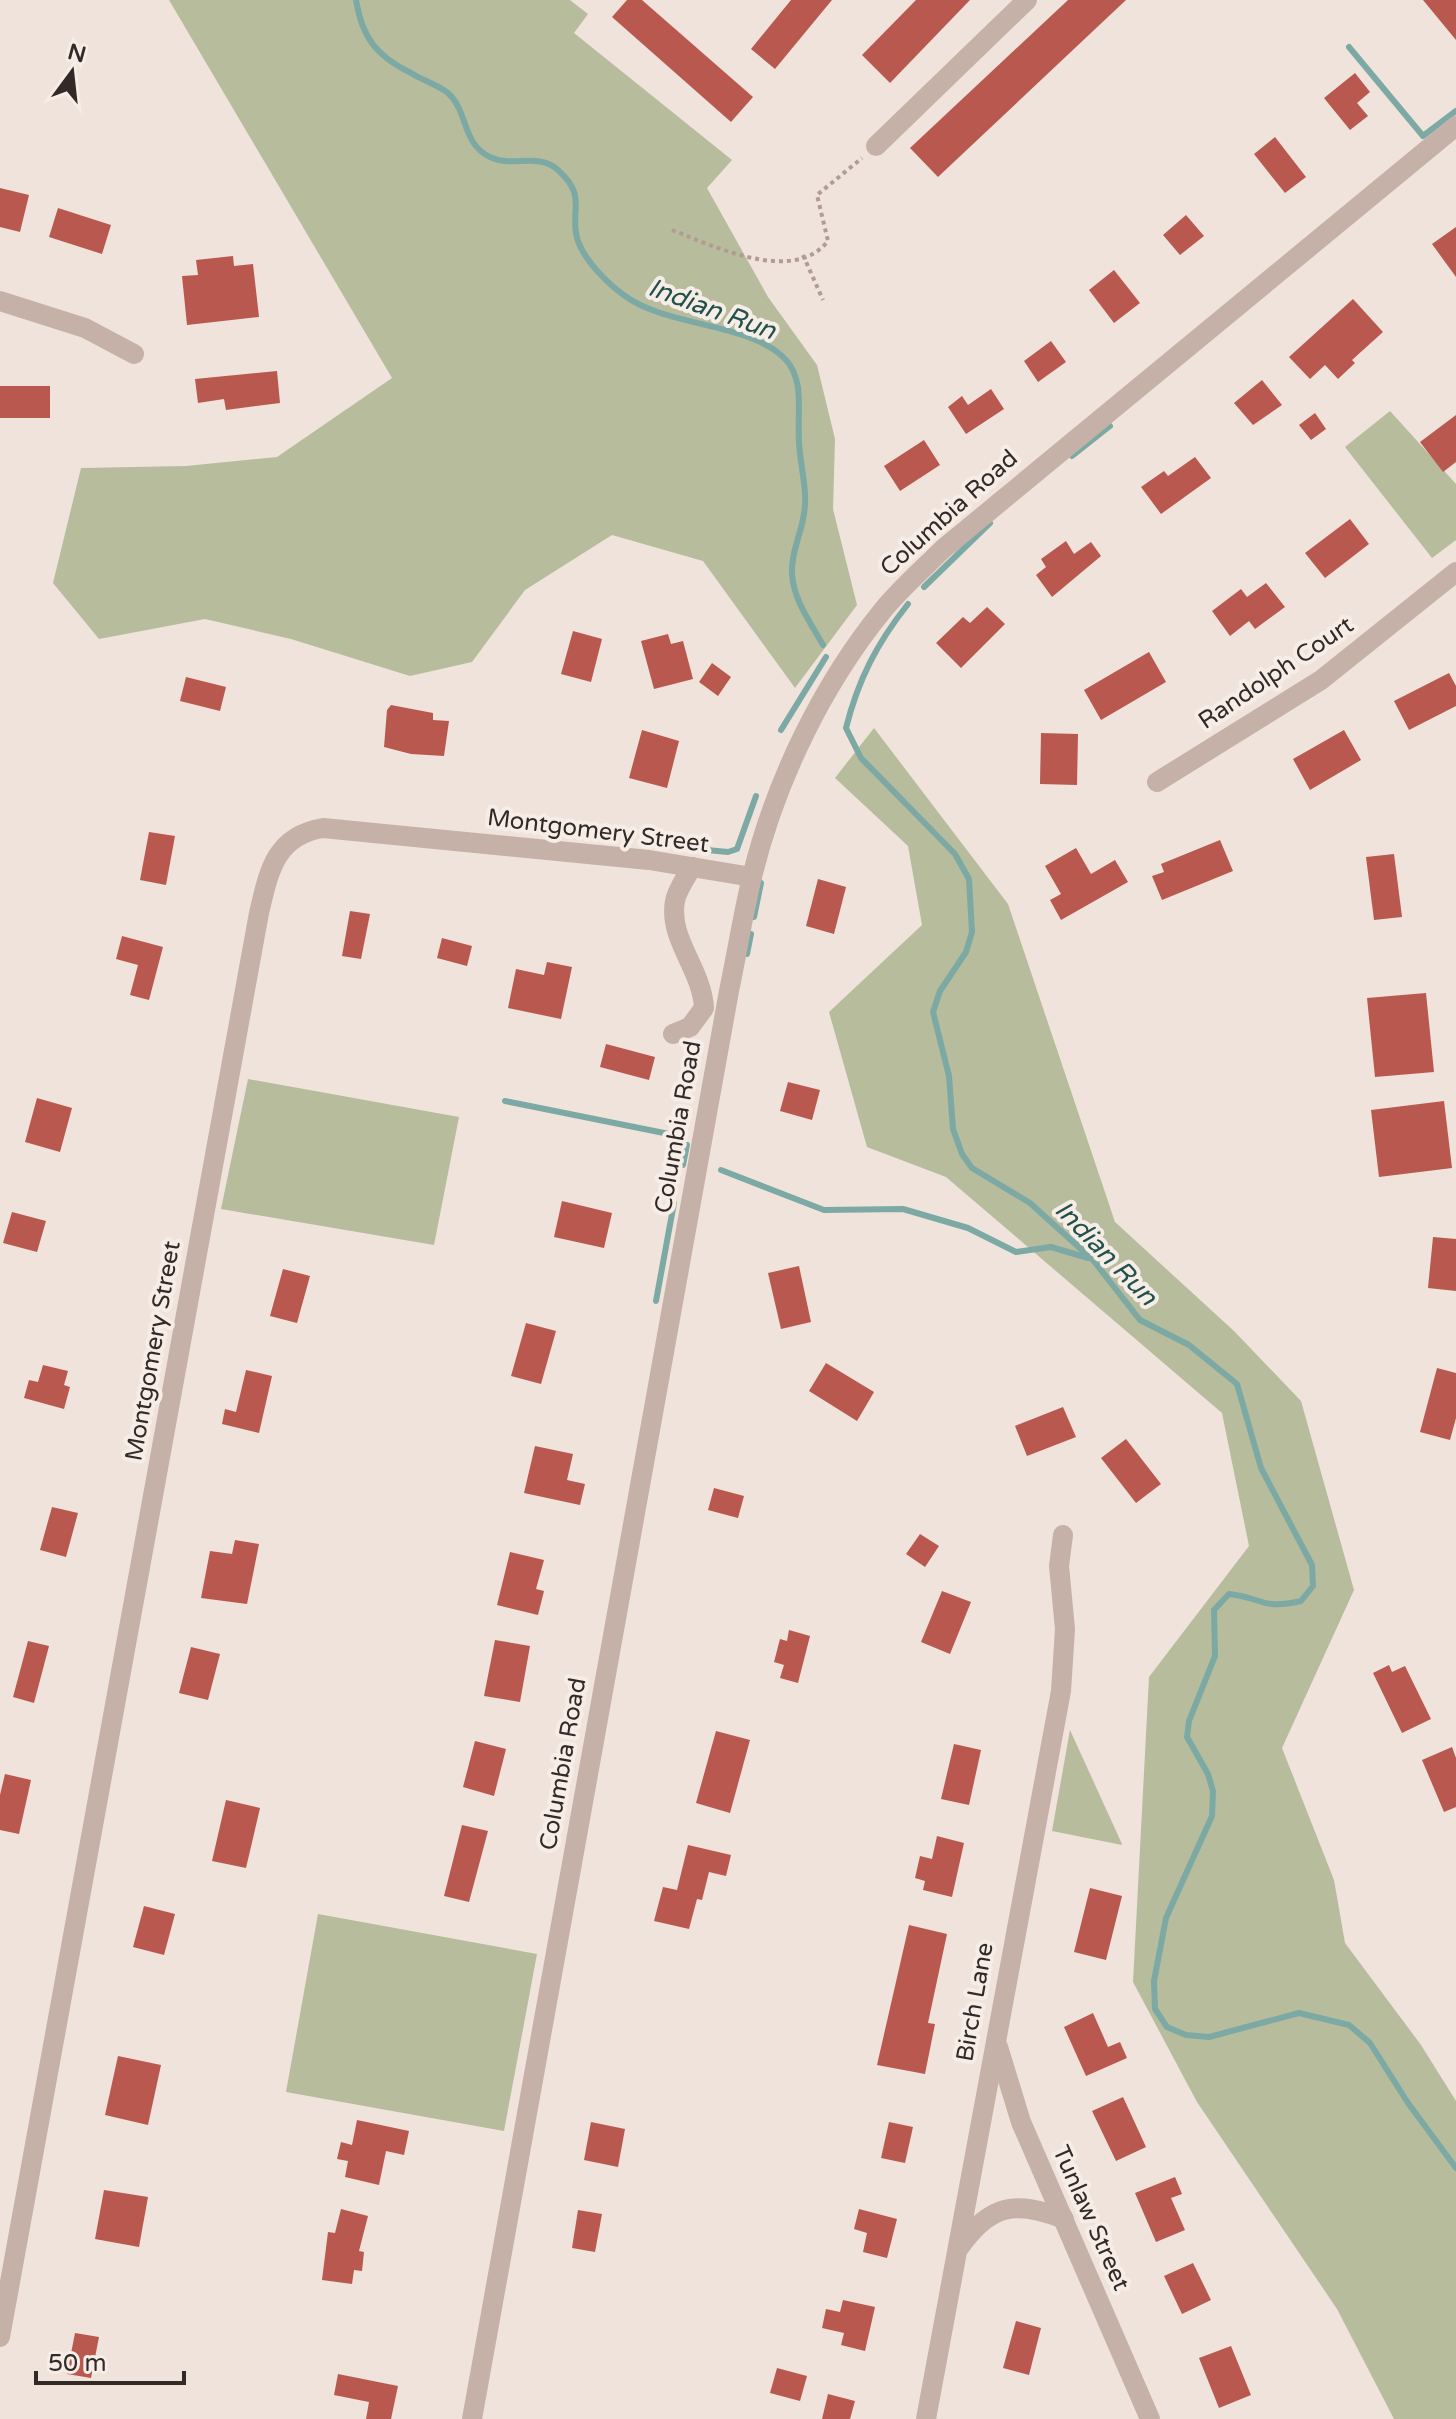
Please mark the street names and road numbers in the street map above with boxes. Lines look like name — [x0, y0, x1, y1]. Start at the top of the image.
street label: Columbia Road — [874, 444, 1024, 582]
street label: Randolph Court — [1193, 610, 1359, 736]
street label: Montgomery Street — [486, 803, 710, 859]
street label: Columbia Road — [649, 1038, 707, 1216]
street label: Montgomery Street — [119, 1239, 187, 1463]
street label: Columbia Road — [534, 1675, 592, 1853]
street label: Birch Lane — [950, 1940, 1000, 2064]
street label: Tunlaw Street — [1046, 2141, 1136, 2295]

